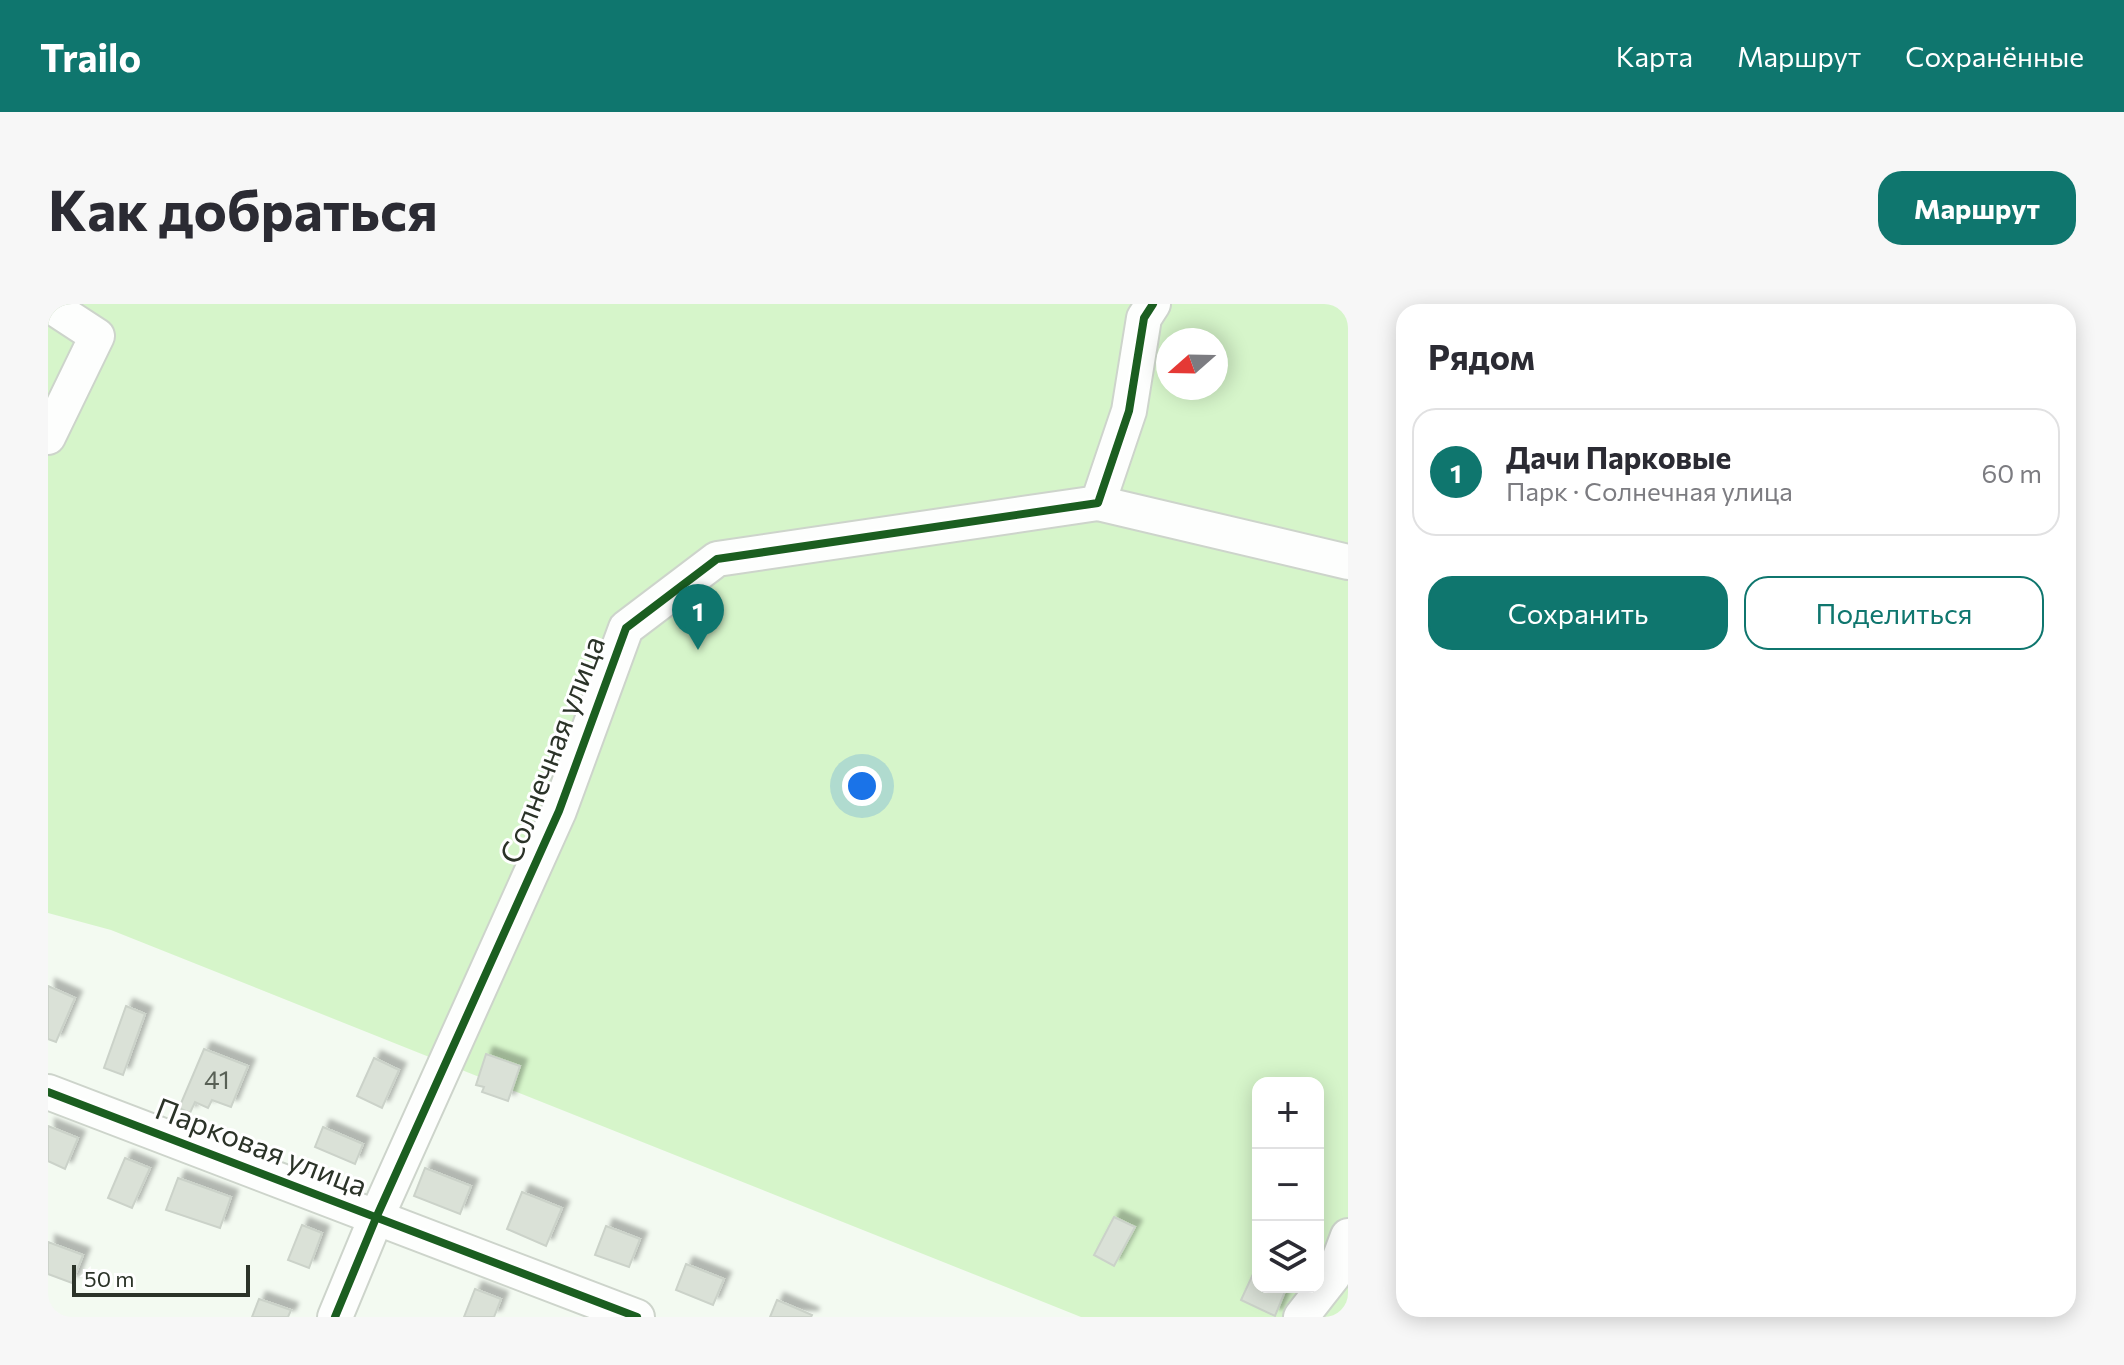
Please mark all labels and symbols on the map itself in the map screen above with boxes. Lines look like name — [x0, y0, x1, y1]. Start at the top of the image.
north arrow — [1156, 328, 1228, 400]
pin: 1 — [672, 584, 724, 650]
street label: Солнечная улица — [490, 630, 611, 868]
your location — [842, 766, 882, 806]
house number: 41 — [204, 1063, 230, 1094]
street label: Парковая улица — [151, 1088, 373, 1203]
scale bar — [72, 1261, 250, 1297]

